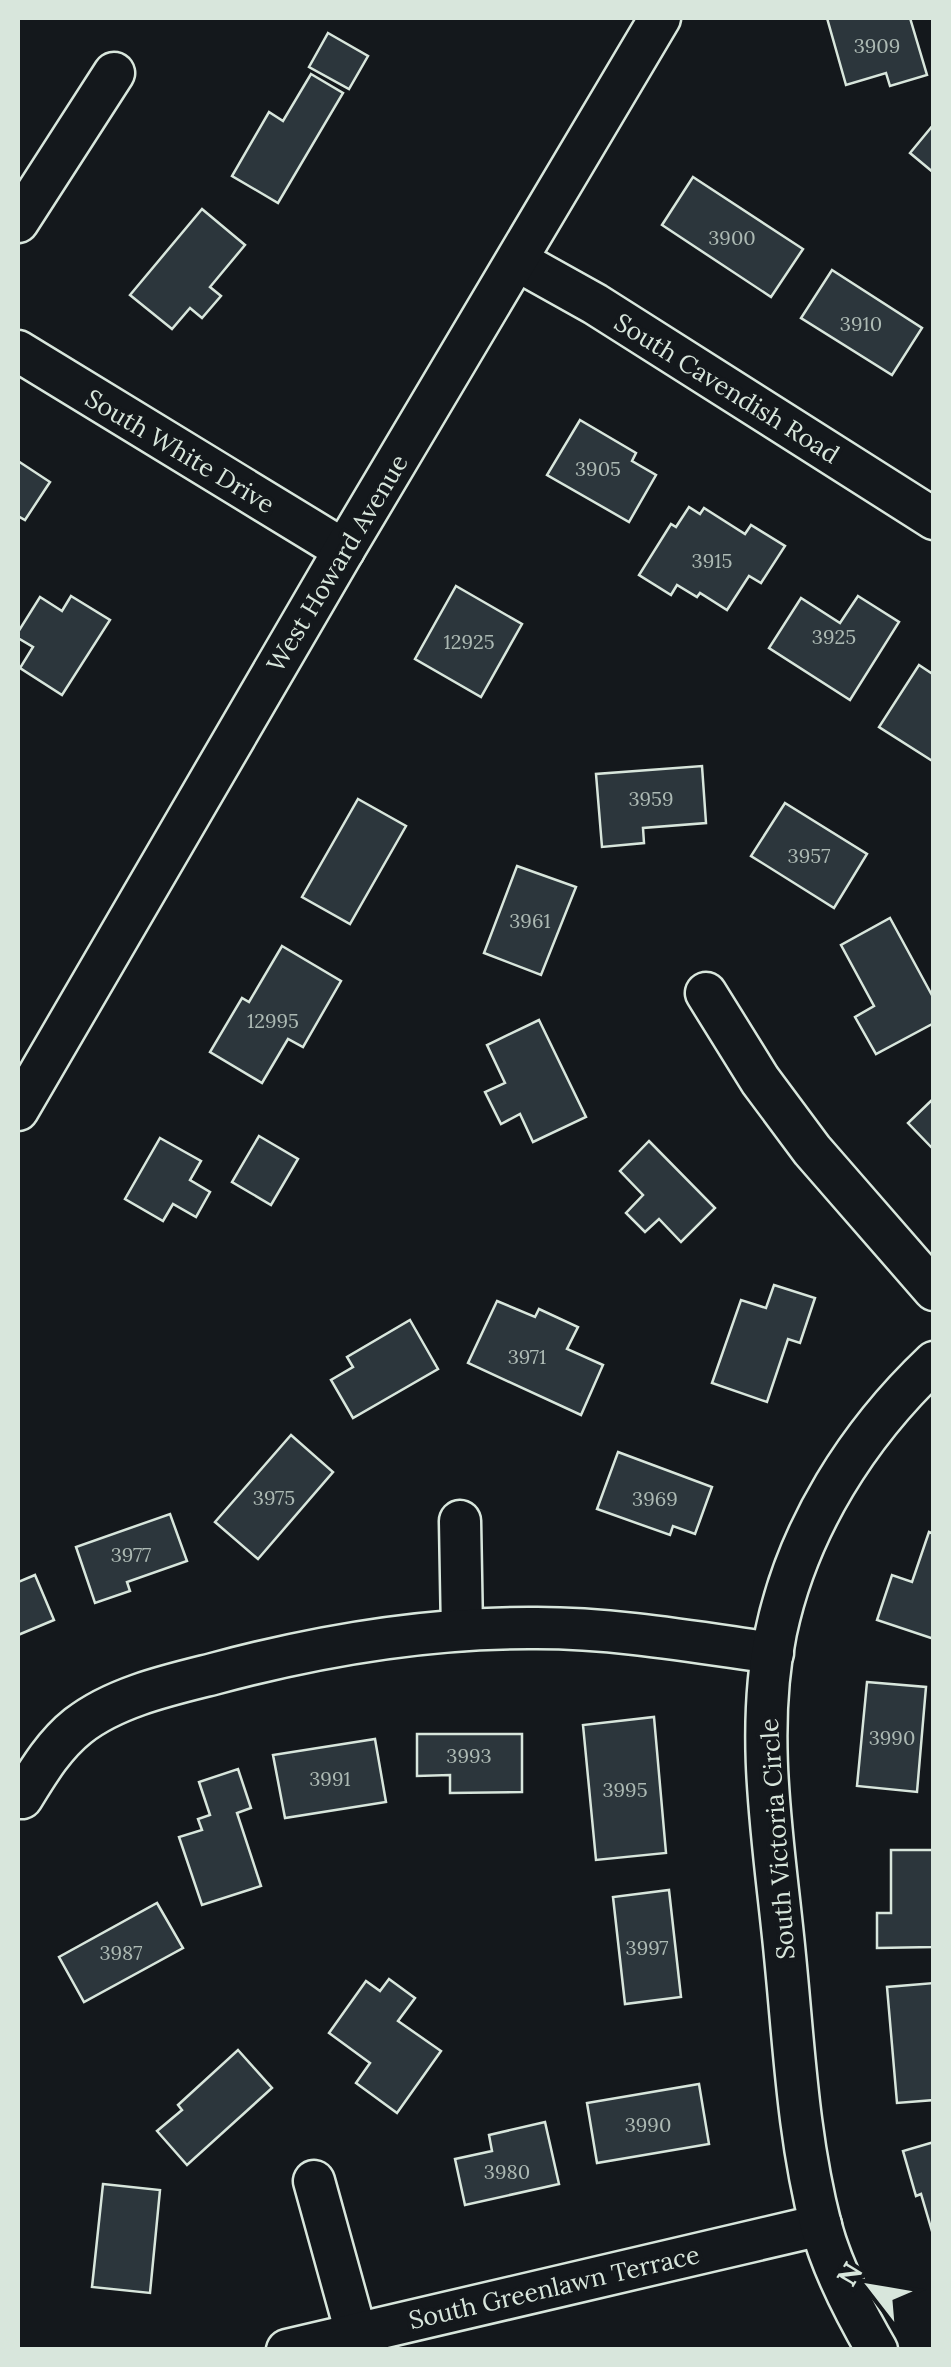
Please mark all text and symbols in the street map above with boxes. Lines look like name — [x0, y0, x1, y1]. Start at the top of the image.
house number: 3909 — [854, 33, 900, 58]
house number: 3900 — [708, 225, 756, 250]
street label: South Cavendish Road — [609, 306, 845, 470]
house number: 3910 — [840, 311, 882, 336]
street label: South White Drive — [80, 382, 280, 520]
street label: West Howard Avenue — [259, 448, 415, 678]
house number: 3905 — [575, 456, 621, 481]
house number: 3915 — [692, 548, 732, 573]
house number: 3925 — [812, 624, 856, 649]
house number: 12925 — [443, 629, 495, 654]
house number: 3959 — [628, 786, 674, 811]
house number: 3957 — [788, 843, 830, 868]
house number: 3961 — [509, 908, 551, 933]
house number: 12995 — [247, 1008, 299, 1033]
house number: 3971 — [508, 1344, 546, 1369]
house number: 3975 — [253, 1485, 295, 1510]
house number: 3969 — [632, 1486, 678, 1511]
house number: 3977 — [111, 1542, 151, 1567]
street label: South Victoria Circle — [753, 1717, 801, 1961]
house number: 3990 — [869, 1725, 915, 1750]
house number: 3993 — [446, 1743, 492, 1768]
house number: 3991 — [309, 1766, 351, 1791]
house number: 3995 — [602, 1777, 648, 1802]
house number: 3997 — [626, 1935, 669, 1960]
house number: 3987 — [99, 1940, 143, 1965]
house number: 3990 — [625, 2112, 671, 2137]
house number: 3980 — [484, 2159, 530, 2184]
north arrow — [821, 2237, 921, 2337]
street label: South Greenlawn Terrace — [406, 2238, 702, 2336]
text: N — [829, 2256, 871, 2293]

